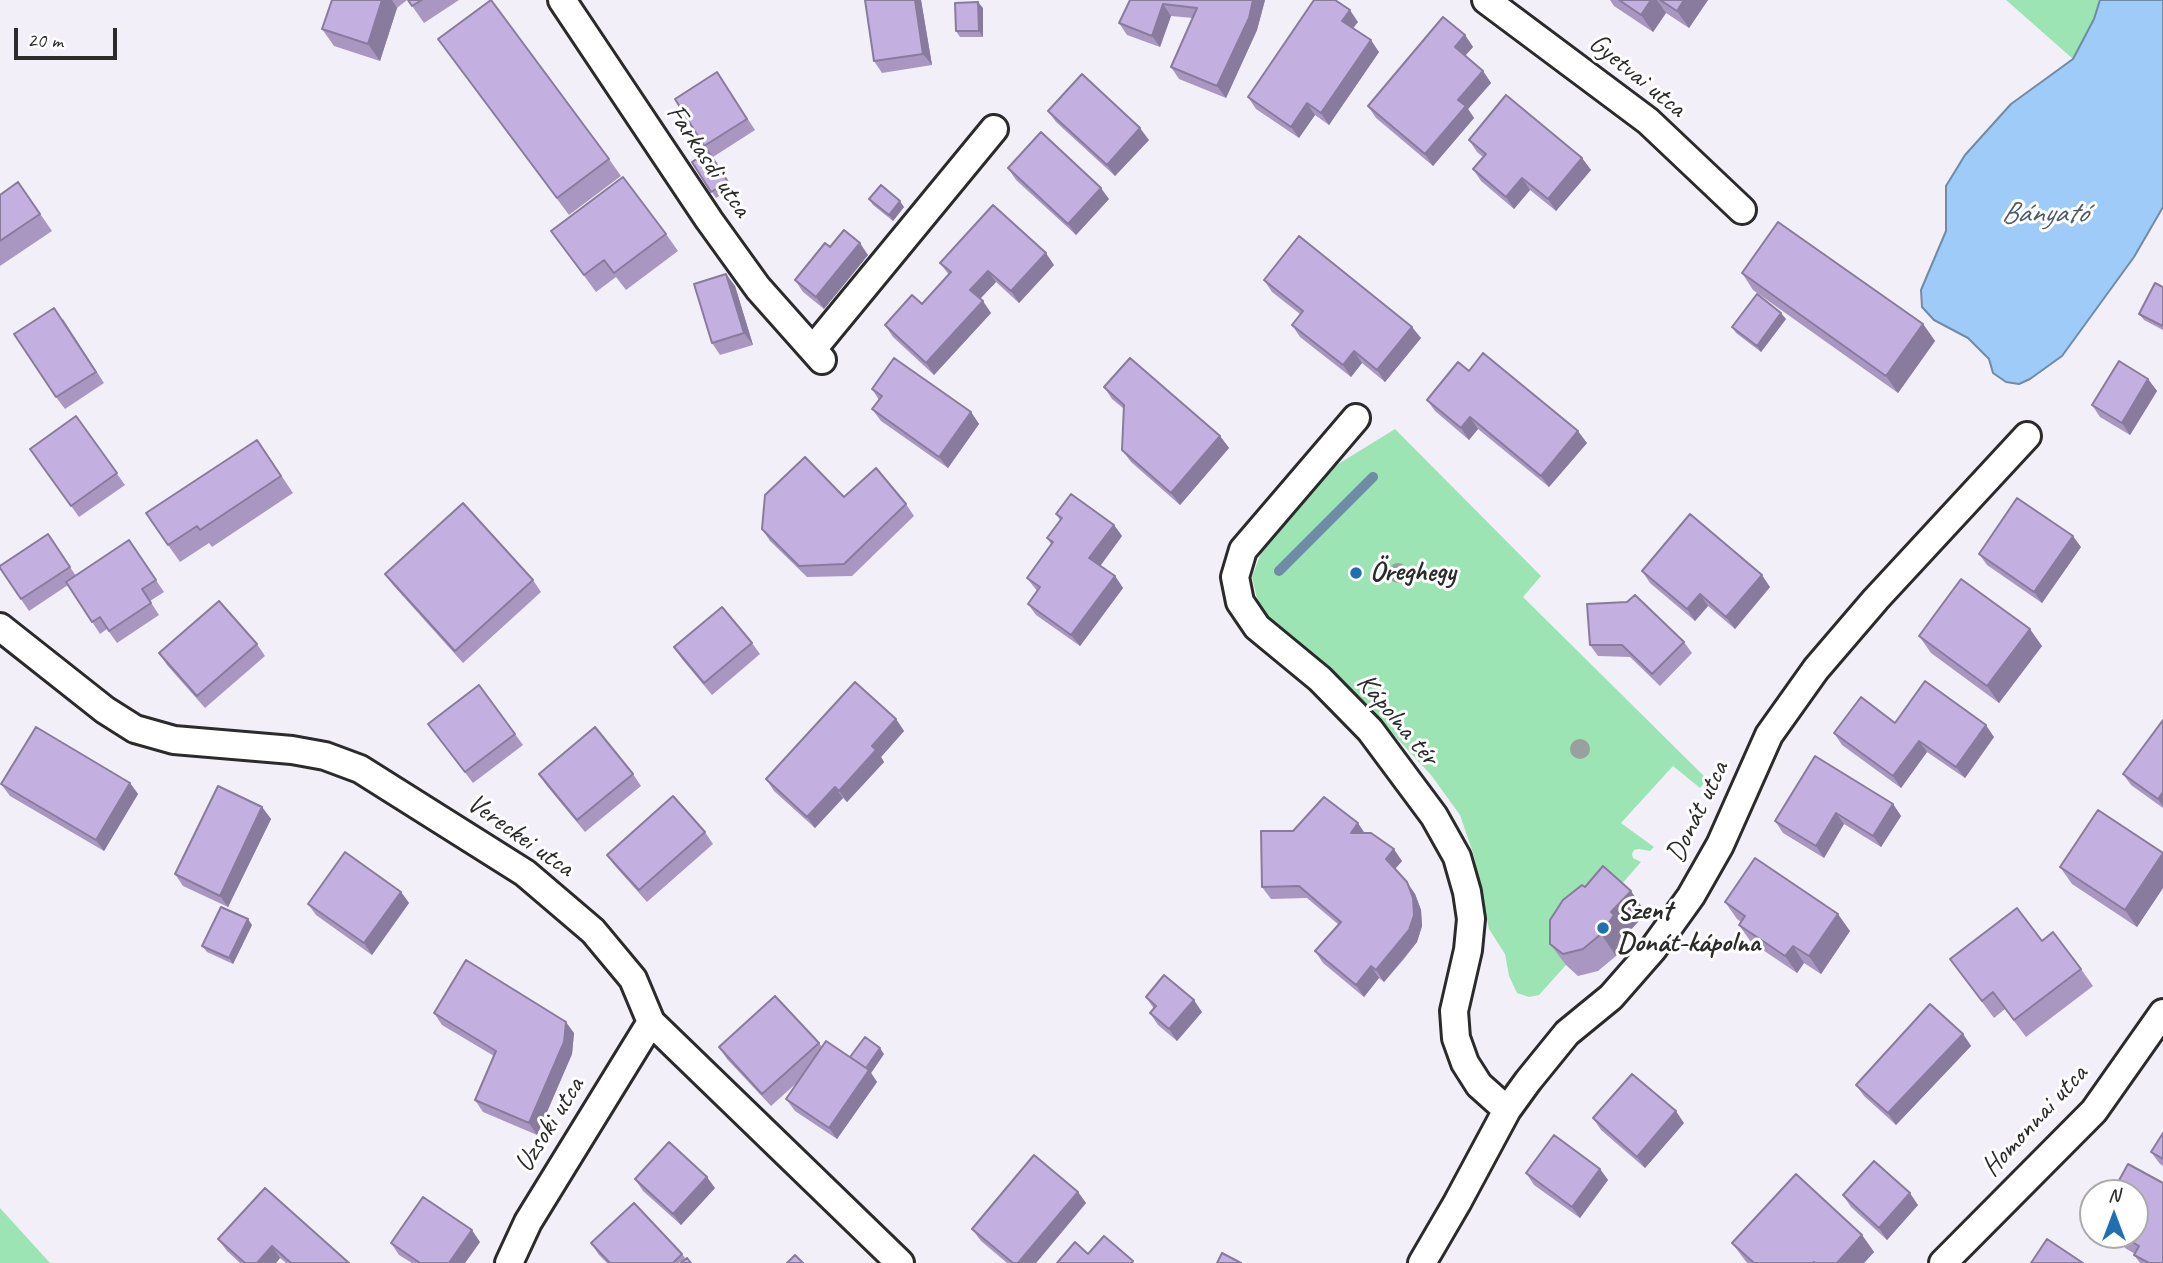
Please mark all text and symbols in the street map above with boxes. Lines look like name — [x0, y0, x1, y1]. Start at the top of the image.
scale bar — [18, 14, 121, 58]
text: 20 m — [27, 27, 63, 53]
street label: Gyetvai utca — [1582, 27, 1692, 125]
street label: Farkasdi utca — [658, 98, 758, 224]
water label: Bányató — [2001, 196, 2087, 232]
place label: Öreghegy — [1370, 556, 1456, 590]
marker: Öreghegy — [1348, 565, 1364, 581]
street label: Kápolna tér — [1349, 667, 1445, 773]
street label: Donát utca — [1659, 756, 1737, 868]
street label: Vereckei utca — [460, 787, 580, 885]
place label: Szent Donát-kápolna — [1617, 895, 1760, 961]
marker: Szent Donát-kápolna — [1595, 920, 1611, 936]
street label: Homonnai utca — [1975, 1058, 2095, 1184]
street label: Uzsoki utca — [508, 1071, 592, 1179]
north arrow — [2079, 1179, 2149, 1249]
text: N — [2108, 1183, 2120, 1207]

